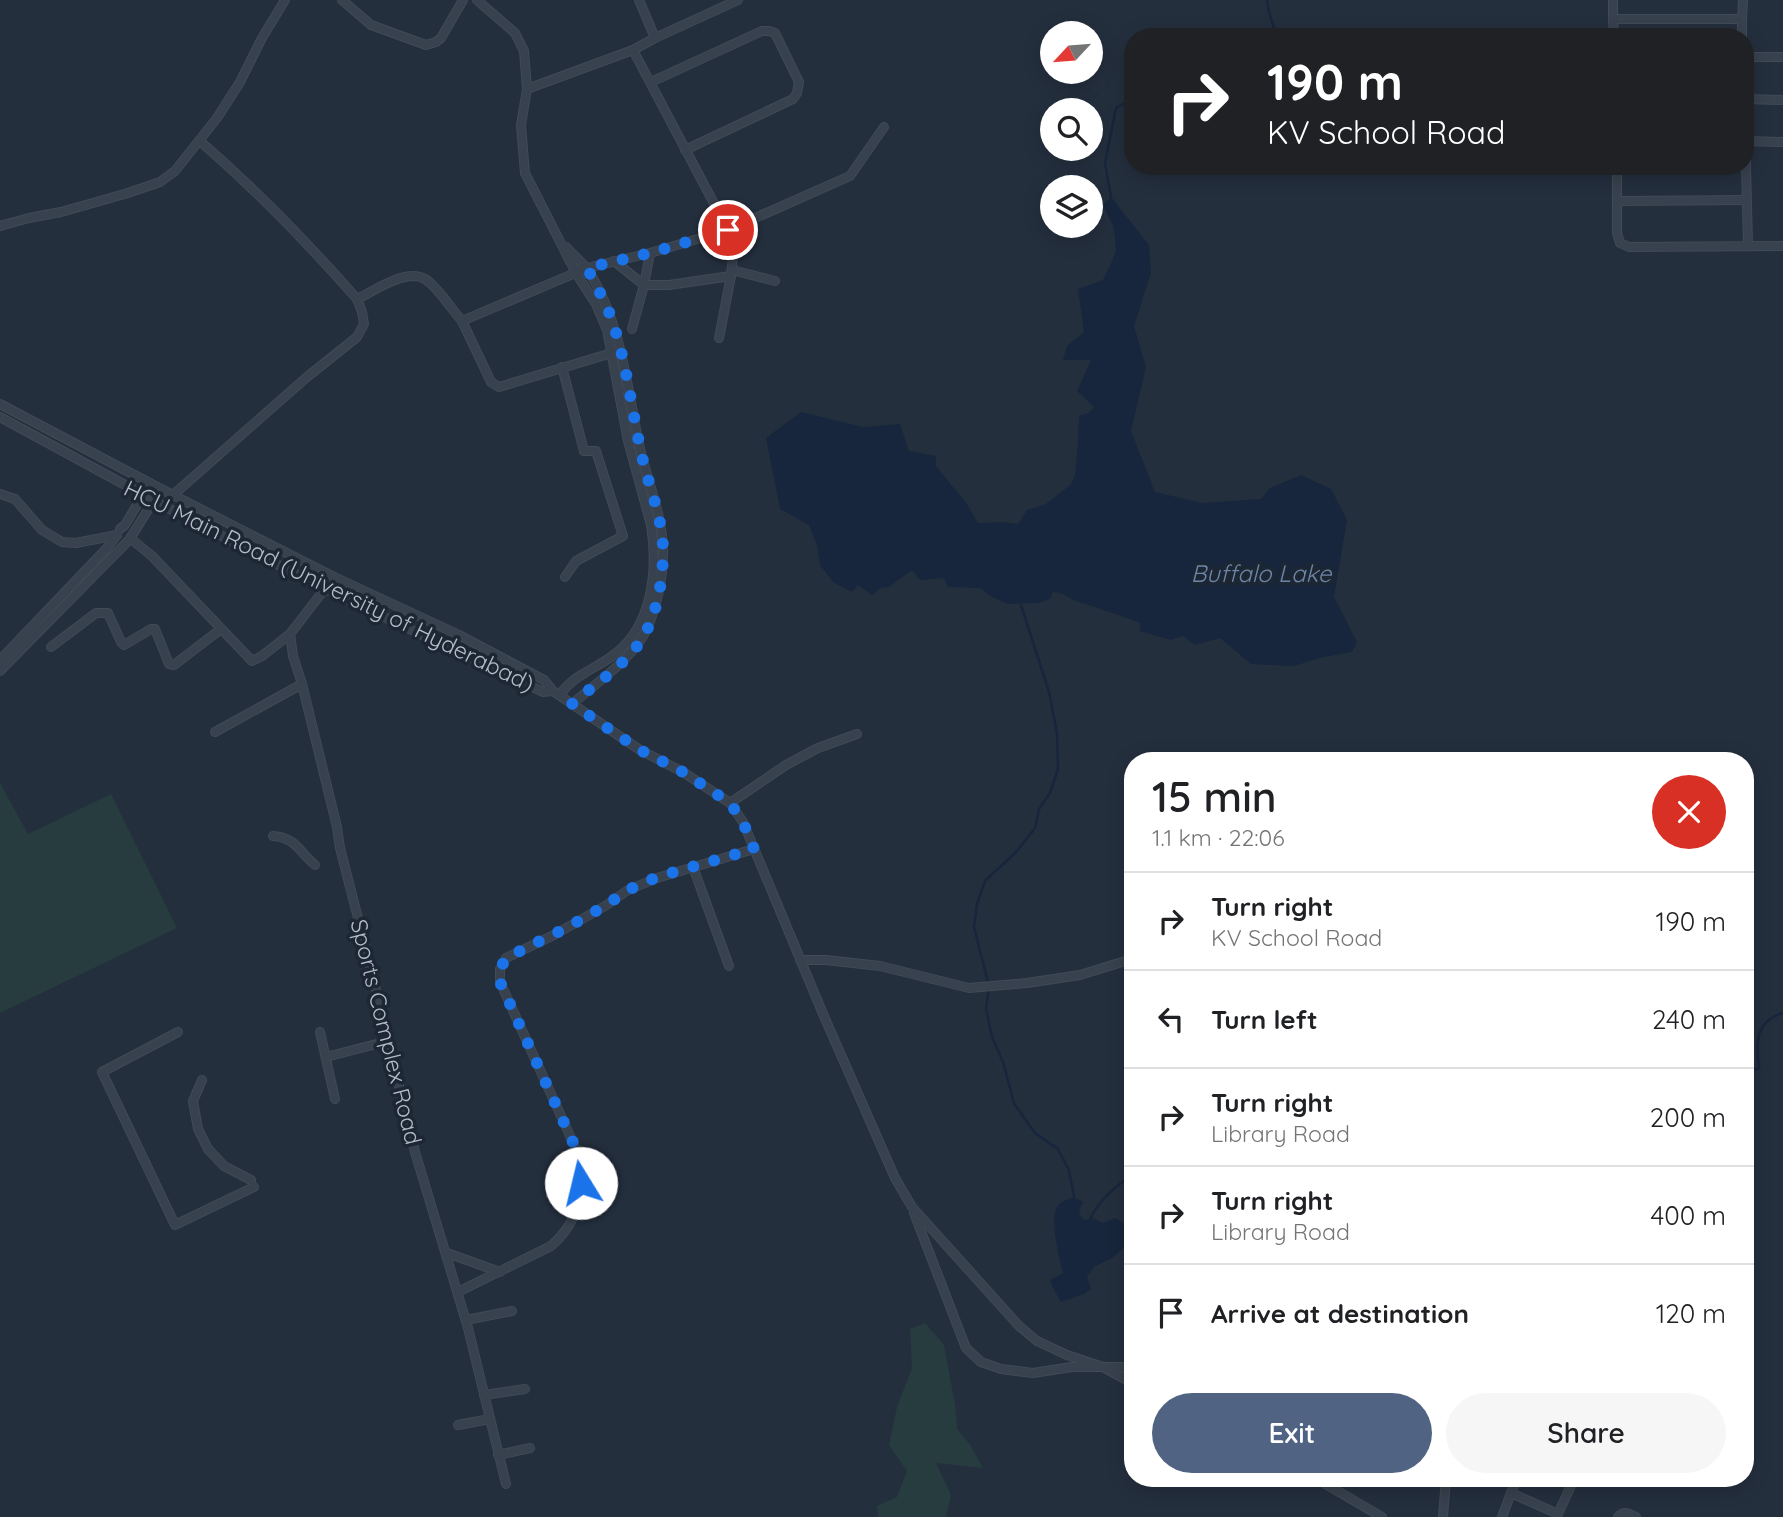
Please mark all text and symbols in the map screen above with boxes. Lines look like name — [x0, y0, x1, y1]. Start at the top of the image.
north arrow — [1040, 21, 1102, 84]
map controls — [1040, 21, 1103, 238]
text: 190 m — [1267, 51, 1403, 112]
icon: right — [1152, 56, 1243, 147]
button: search — [1040, 98, 1103, 161]
text: KV School Road — [1267, 112, 1505, 152]
button: layers — [1040, 175, 1103, 238]
pin — [698, 200, 758, 260]
icon: arrive — [709, 211, 747, 249]
street label: HCU Main Road (University of Hyderabad) — [119, 473, 539, 698]
water label: Buffalo Lake — [1191, 558, 1333, 588]
text: 15 min — [1152, 770, 1277, 823]
button: close — [1652, 775, 1726, 849]
text: 1.1 km · 22:06 — [1152, 823, 1285, 852]
text: Turn right — [1211, 890, 1333, 923]
icon: right — [1152, 902, 1190, 940]
text: 190 m — [1656, 905, 1726, 938]
street label: Sports Complex Road — [344, 916, 429, 1148]
text: KV School Road — [1211, 923, 1382, 952]
icon: left — [1152, 1000, 1190, 1038]
text: Turn left — [1211, 1003, 1318, 1036]
text: 240 m — [1652, 1003, 1726, 1036]
text: Turn right — [1211, 1086, 1333, 1119]
icon: right — [1152, 1098, 1190, 1136]
text: 200 m — [1650, 1101, 1726, 1134]
text: Library Road — [1211, 1119, 1350, 1148]
position arrow — [544, 1146, 618, 1220]
text: Turn right — [1211, 1184, 1333, 1217]
icon: right — [1152, 1196, 1190, 1234]
text: 400 m — [1651, 1199, 1726, 1232]
text: Library Road — [1211, 1217, 1350, 1246]
icon: arrive — [1152, 1294, 1190, 1332]
text: Arrive at destination — [1211, 1297, 1469, 1330]
text: 120 m — [1656, 1297, 1726, 1330]
button: Exit — [1152, 1393, 1432, 1473]
button: Share — [1446, 1393, 1726, 1473]

